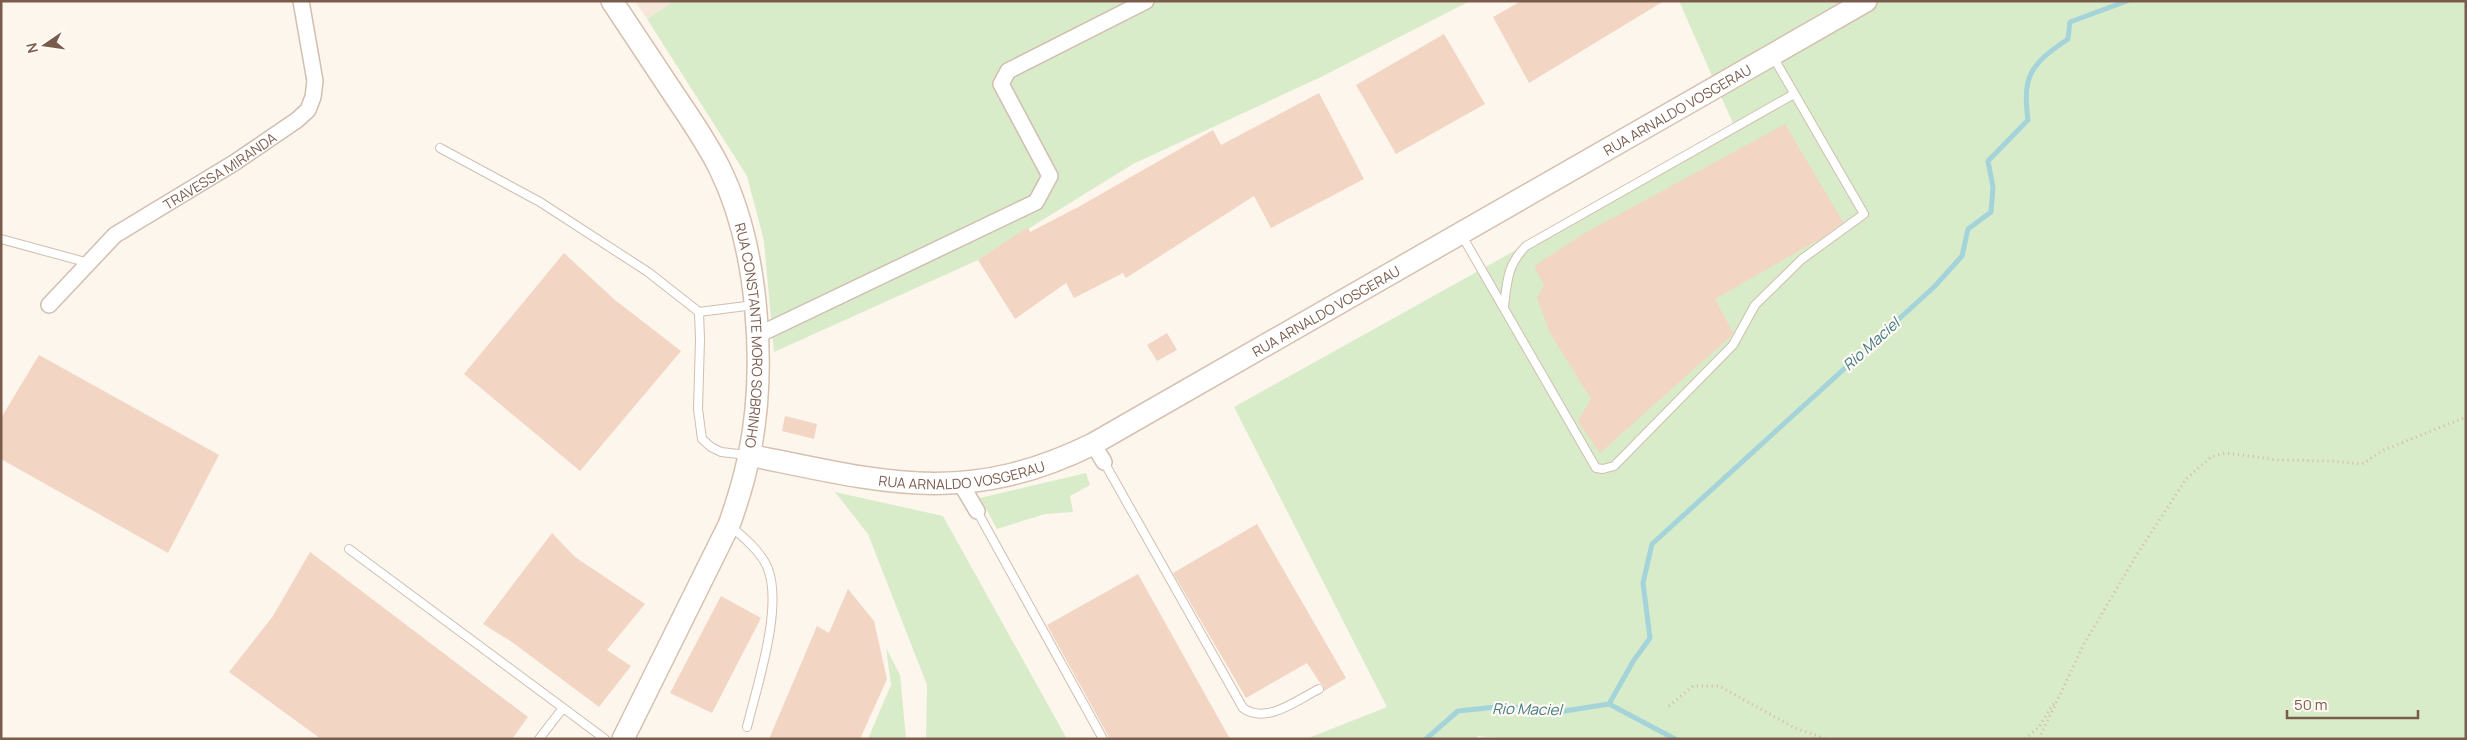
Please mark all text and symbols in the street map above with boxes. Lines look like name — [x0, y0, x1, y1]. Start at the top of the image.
north arrow — [20, 20, 70, 70]
text: N — [21, 41, 42, 55]
street label: RUA ARNALDO VOSGERAU — [1600, 59, 1755, 159]
street label: TRAVESSA MIRANDA — [159, 127, 280, 213]
street label: RUA CONSTANTE MORO SOBRINHO — [731, 221, 768, 450]
street label: RUA ARNALDO VOSGERAU — [1248, 261, 1403, 361]
water label: Rio Maciel — [1838, 311, 1906, 375]
street label: RUA ARNALDO VOSGERAU — [878, 456, 1047, 493]
scale bar — [2287, 688, 2418, 720]
text: 50 m — [2294, 694, 2328, 715]
water label: Rio Maciel — [1492, 698, 1564, 720]

